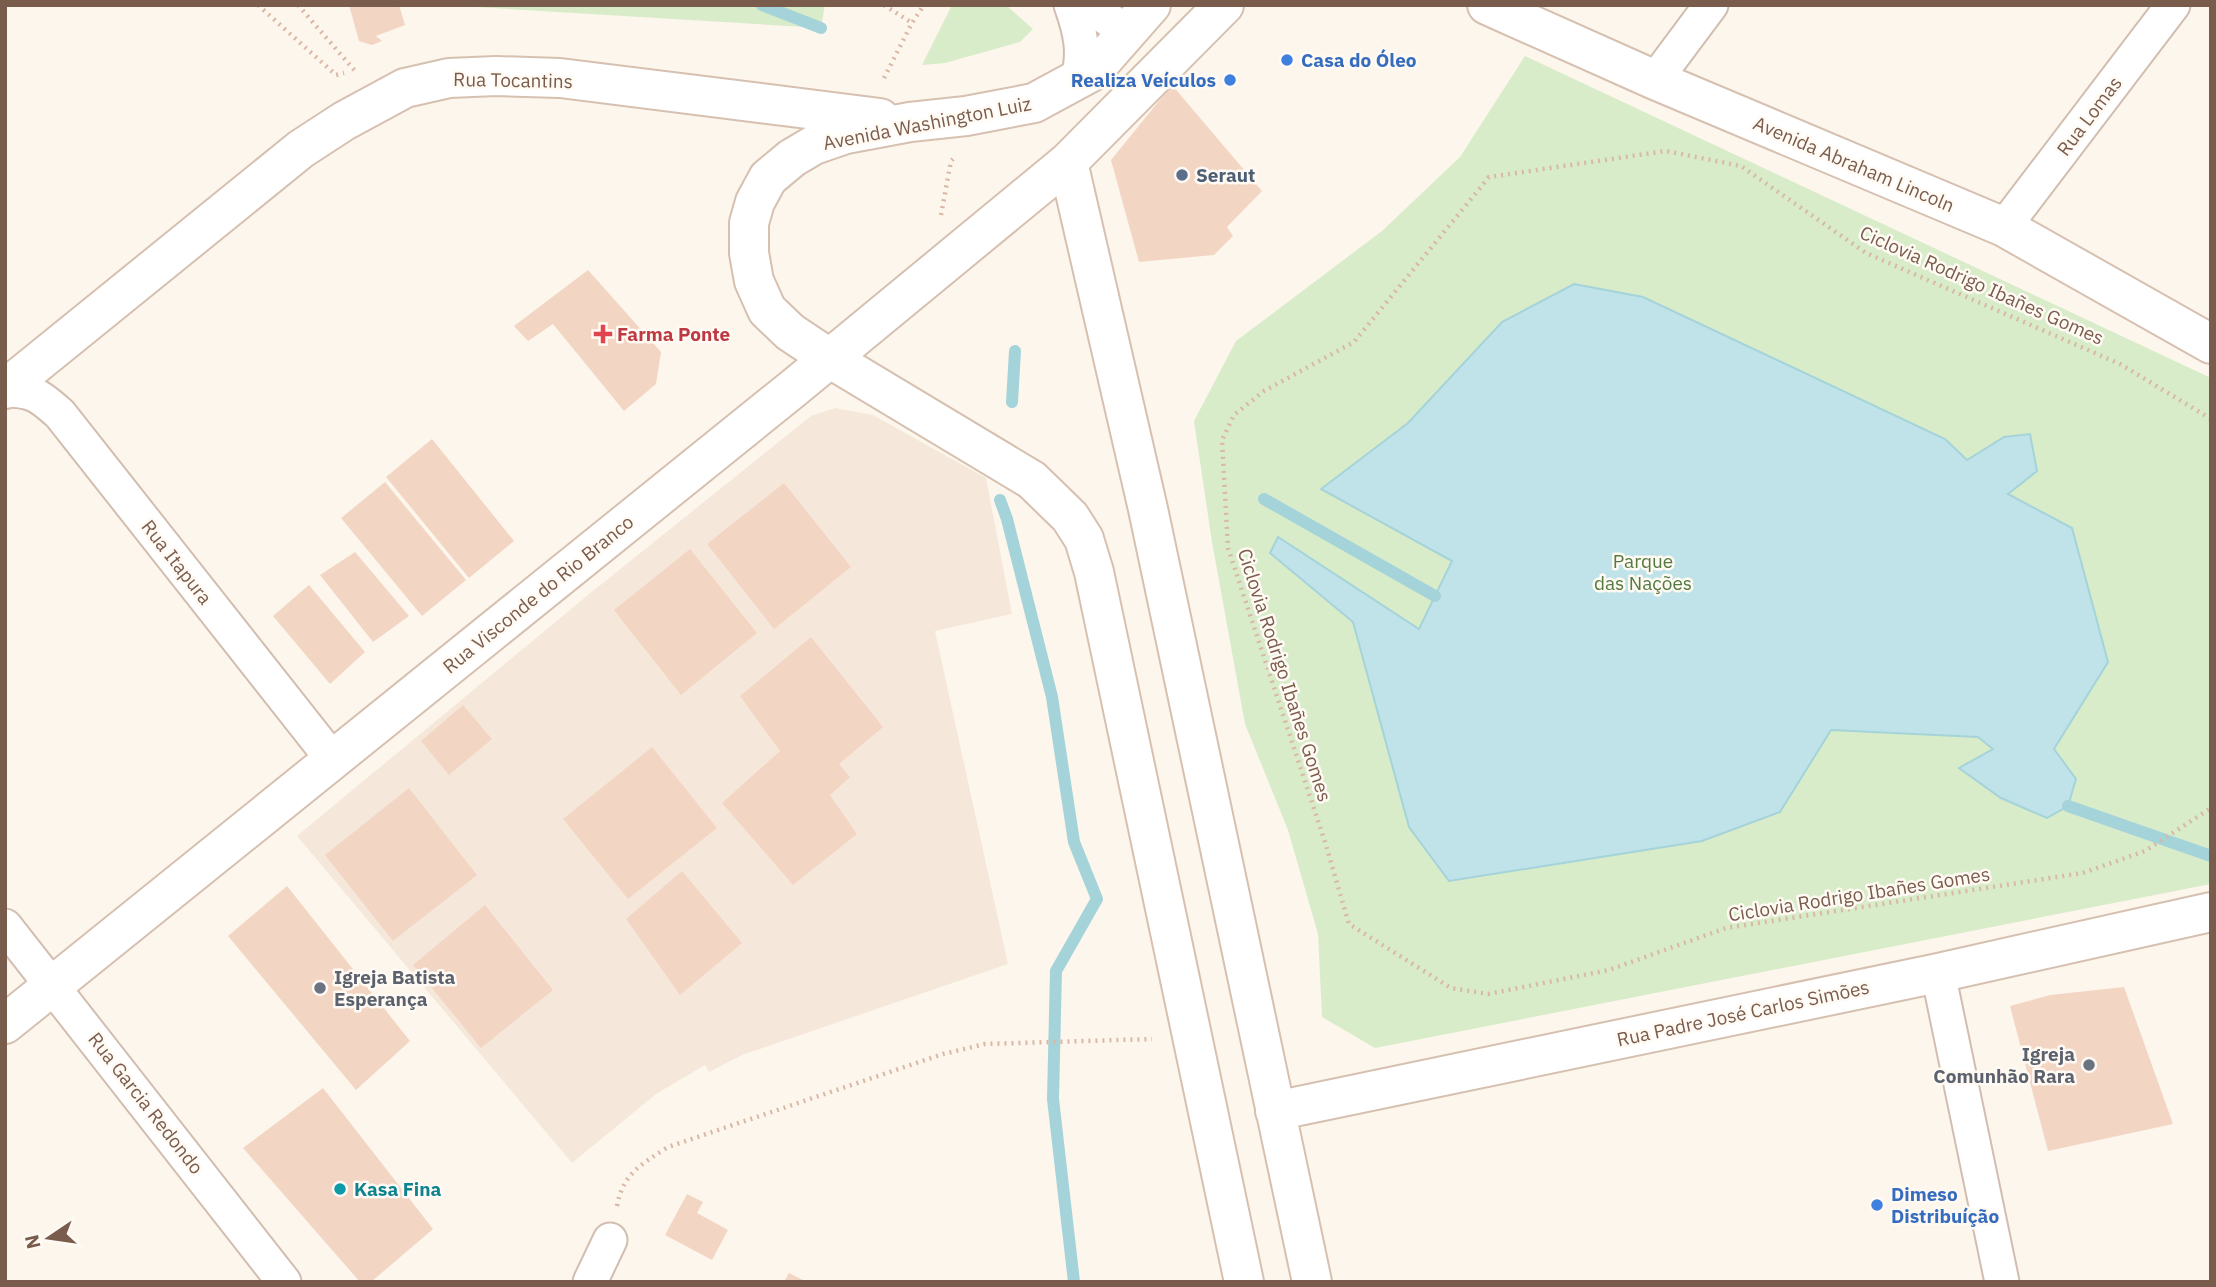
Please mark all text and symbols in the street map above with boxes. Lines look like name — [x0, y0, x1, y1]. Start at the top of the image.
place label: Casa do Óleo — [1301, 48, 1417, 72]
marker: Casa do Óleo — [1279, 52, 1295, 68]
street label: Rua Tocantins — [453, 67, 573, 93]
place label: Realiza Veículos — [1071, 68, 1216, 92]
street label: Rua Lomas — [2051, 71, 2127, 161]
marker: Realiza Veículos — [1222, 72, 1238, 88]
street label: Avenida Washington Luiz — [821, 91, 1033, 155]
street label: Avenida Abraham Lincoln — [1750, 111, 1958, 217]
place label: Seraut — [1196, 163, 1255, 187]
marker: Seraut — [1174, 167, 1190, 183]
street label: Ciclovia Rodrigo Ibañes Gomes — [1856, 220, 2108, 350]
place label: Farma Ponte — [617, 322, 730, 346]
marker: Farma Ponte — [595, 326, 611, 342]
street label: Rua Visconde do Rio Branco — [438, 510, 638, 678]
street label: Rua Itapura — [136, 515, 218, 609]
street label: Ciclovia Rodrigo Ibañes Gomes — [1233, 545, 1337, 805]
park label: Parque das Nações — [1594, 549, 1692, 595]
street label: Ciclovia Rodrigo Ibañes Gomes — [1726, 861, 1992, 927]
place label: Igreja Batista Esperança — [334, 965, 455, 1011]
street label: Rua Padre José Carlos Simões — [1615, 974, 1871, 1052]
marker: Igreja Batista Esperança — [312, 980, 328, 996]
street label: Rua Garcia Redondo — [83, 1027, 209, 1179]
place label: Igreja Comunhão Rara — [1933, 1042, 2075, 1088]
marker: Igreja Comunhão Rara — [2081, 1057, 2097, 1073]
place label: Kasa Fina — [354, 1177, 442, 1201]
marker: Kasa Fina — [332, 1181, 348, 1197]
place label: Dimeso Distribuíção — [1891, 1182, 1999, 1228]
marker: Dimeso Distribuíção — [1869, 1197, 1885, 1213]
north arrow — [14, 1203, 84, 1273]
text: N — [19, 1232, 46, 1251]

